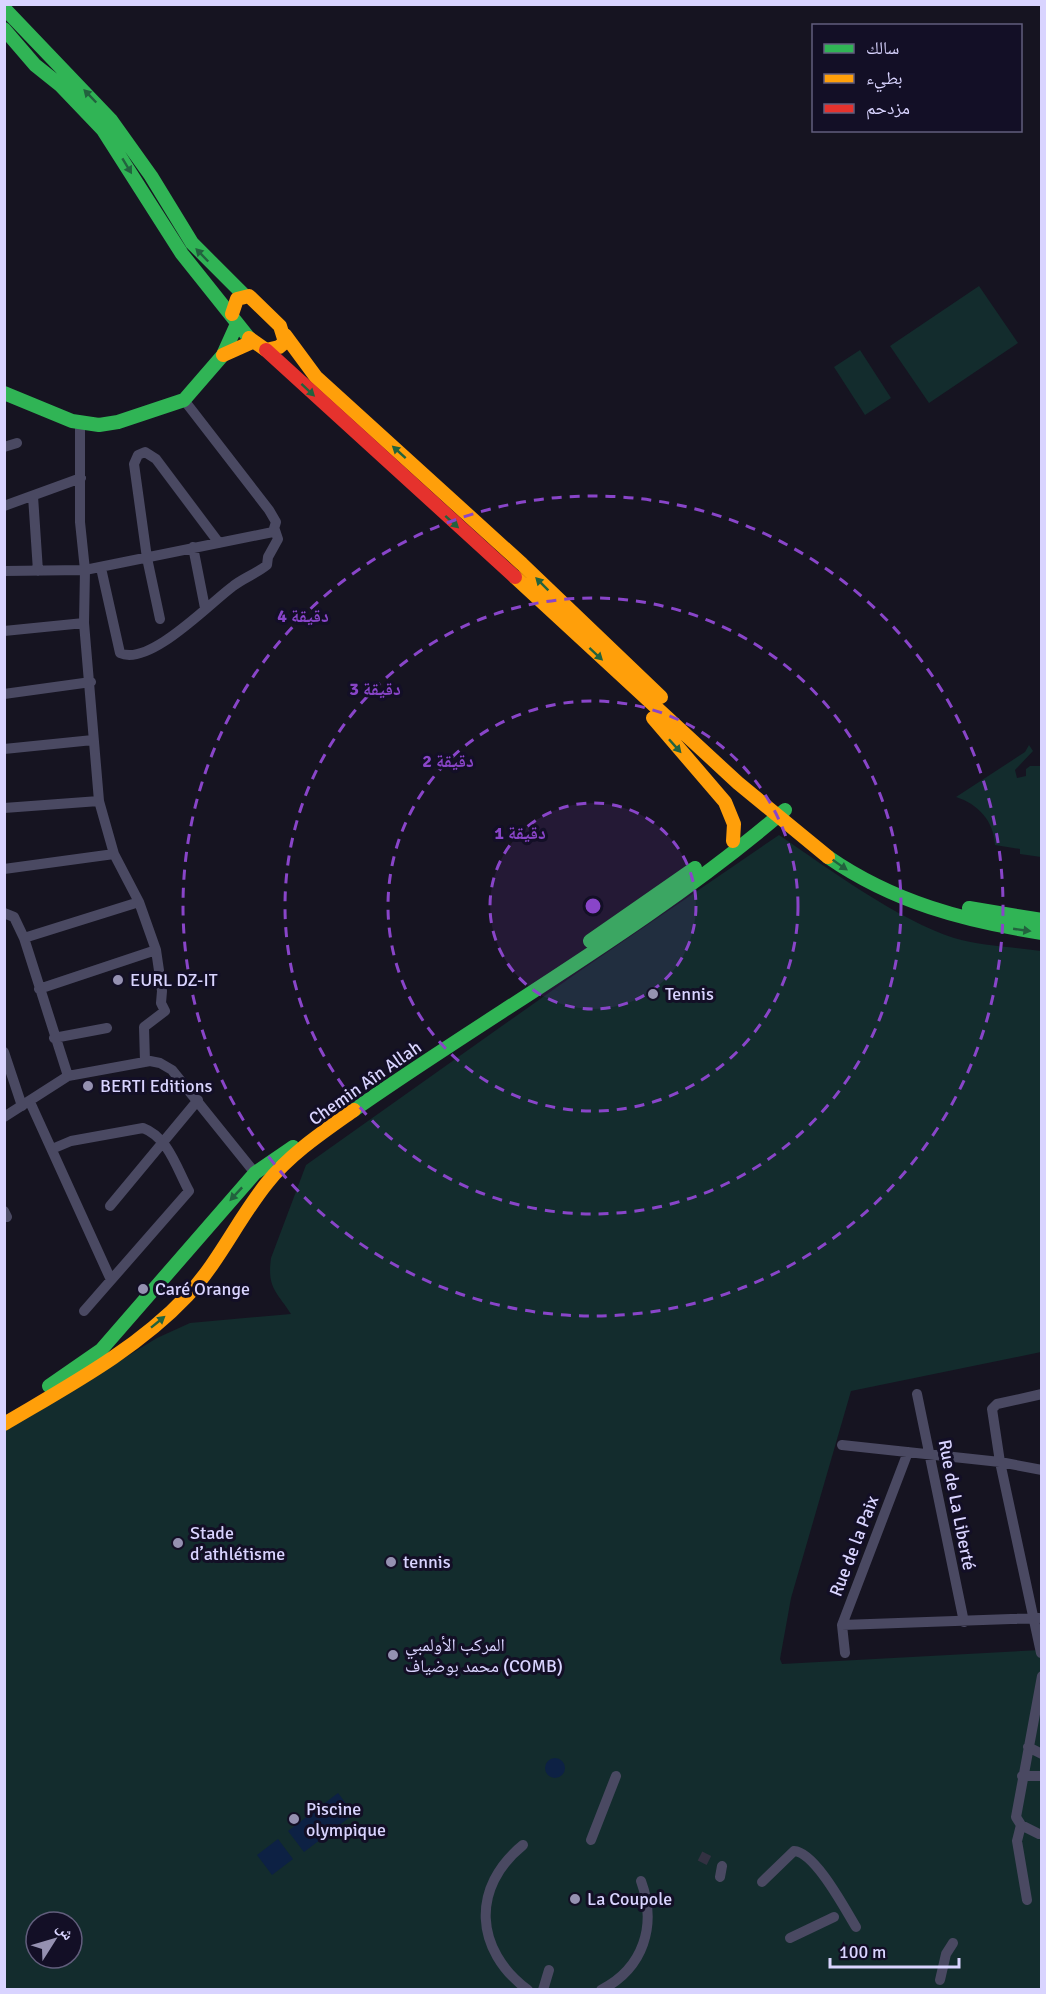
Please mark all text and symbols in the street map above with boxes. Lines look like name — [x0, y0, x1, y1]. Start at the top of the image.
legend — [812, 24, 1022, 132]
text: سالك — [866, 37, 899, 59]
text: بطيء — [866, 67, 903, 93]
one-way arrow — [83, 90, 97, 104]
text: مزدحم — [866, 97, 910, 120]
one-way arrow — [122, 158, 132, 175]
one-way arrow — [196, 248, 210, 262]
one-way arrow — [301, 383, 315, 397]
one-way arrow — [392, 446, 407, 459]
one-way arrow — [445, 515, 460, 529]
one-way arrow — [535, 577, 550, 591]
text: 4 دقيقة — [277, 605, 329, 627]
one-way arrow — [588, 647, 603, 661]
text: 3 دقيقة — [349, 678, 401, 700]
one-way arrow — [668, 738, 681, 753]
text: 2 دقيقة — [422, 750, 474, 772]
text: 1 دقيقة — [494, 822, 546, 844]
one-way arrow — [832, 859, 848, 871]
centre of rings — [583, 896, 603, 916]
one-way arrow — [1013, 925, 1032, 934]
place label: EURL DZ-IT — [130, 969, 218, 991]
marker: EURL DZ-IT — [111, 973, 125, 987]
place label: Tennis — [665, 983, 714, 1005]
marker: Tennis — [646, 987, 660, 1001]
street label: Chemin Aîn Allah — [304, 1036, 426, 1130]
place label: BERTI Editions — [100, 1075, 213, 1097]
marker: BERTI Editions — [81, 1079, 95, 1093]
one-way arrow — [229, 1186, 243, 1201]
place label: Caré Orange — [155, 1278, 250, 1300]
marker: Caré Orange — [136, 1282, 150, 1296]
one-way arrow — [151, 1317, 166, 1329]
street label: Rue de La Liberté — [934, 1438, 980, 1572]
street label: Rue de la Paix — [825, 1492, 884, 1599]
place label: Stade d’athlétisme — [190, 1522, 285, 1565]
marker: Stade d’athlétisme — [171, 1536, 185, 1550]
place label: tennis — [403, 1551, 451, 1573]
marker: tennis — [384, 1555, 398, 1569]
place label: المركب الأولمبي محمد بوضياف (COMB) — [405, 1634, 563, 1677]
marker: المركب الأولمبي محمد بوضياف (COMB) — [386, 1648, 400, 1662]
place label: Piscine olympique — [306, 1798, 386, 1841]
marker: Piscine olympique — [287, 1812, 301, 1826]
place label: La Coupole — [587, 1888, 672, 1910]
marker: La Coupole — [568, 1892, 582, 1906]
north arrow — [24, 1910, 84, 1970]
text: ش — [52, 1919, 78, 1944]
scale bar — [830, 1931, 959, 1969]
text: 100 m — [839, 1941, 886, 1963]

